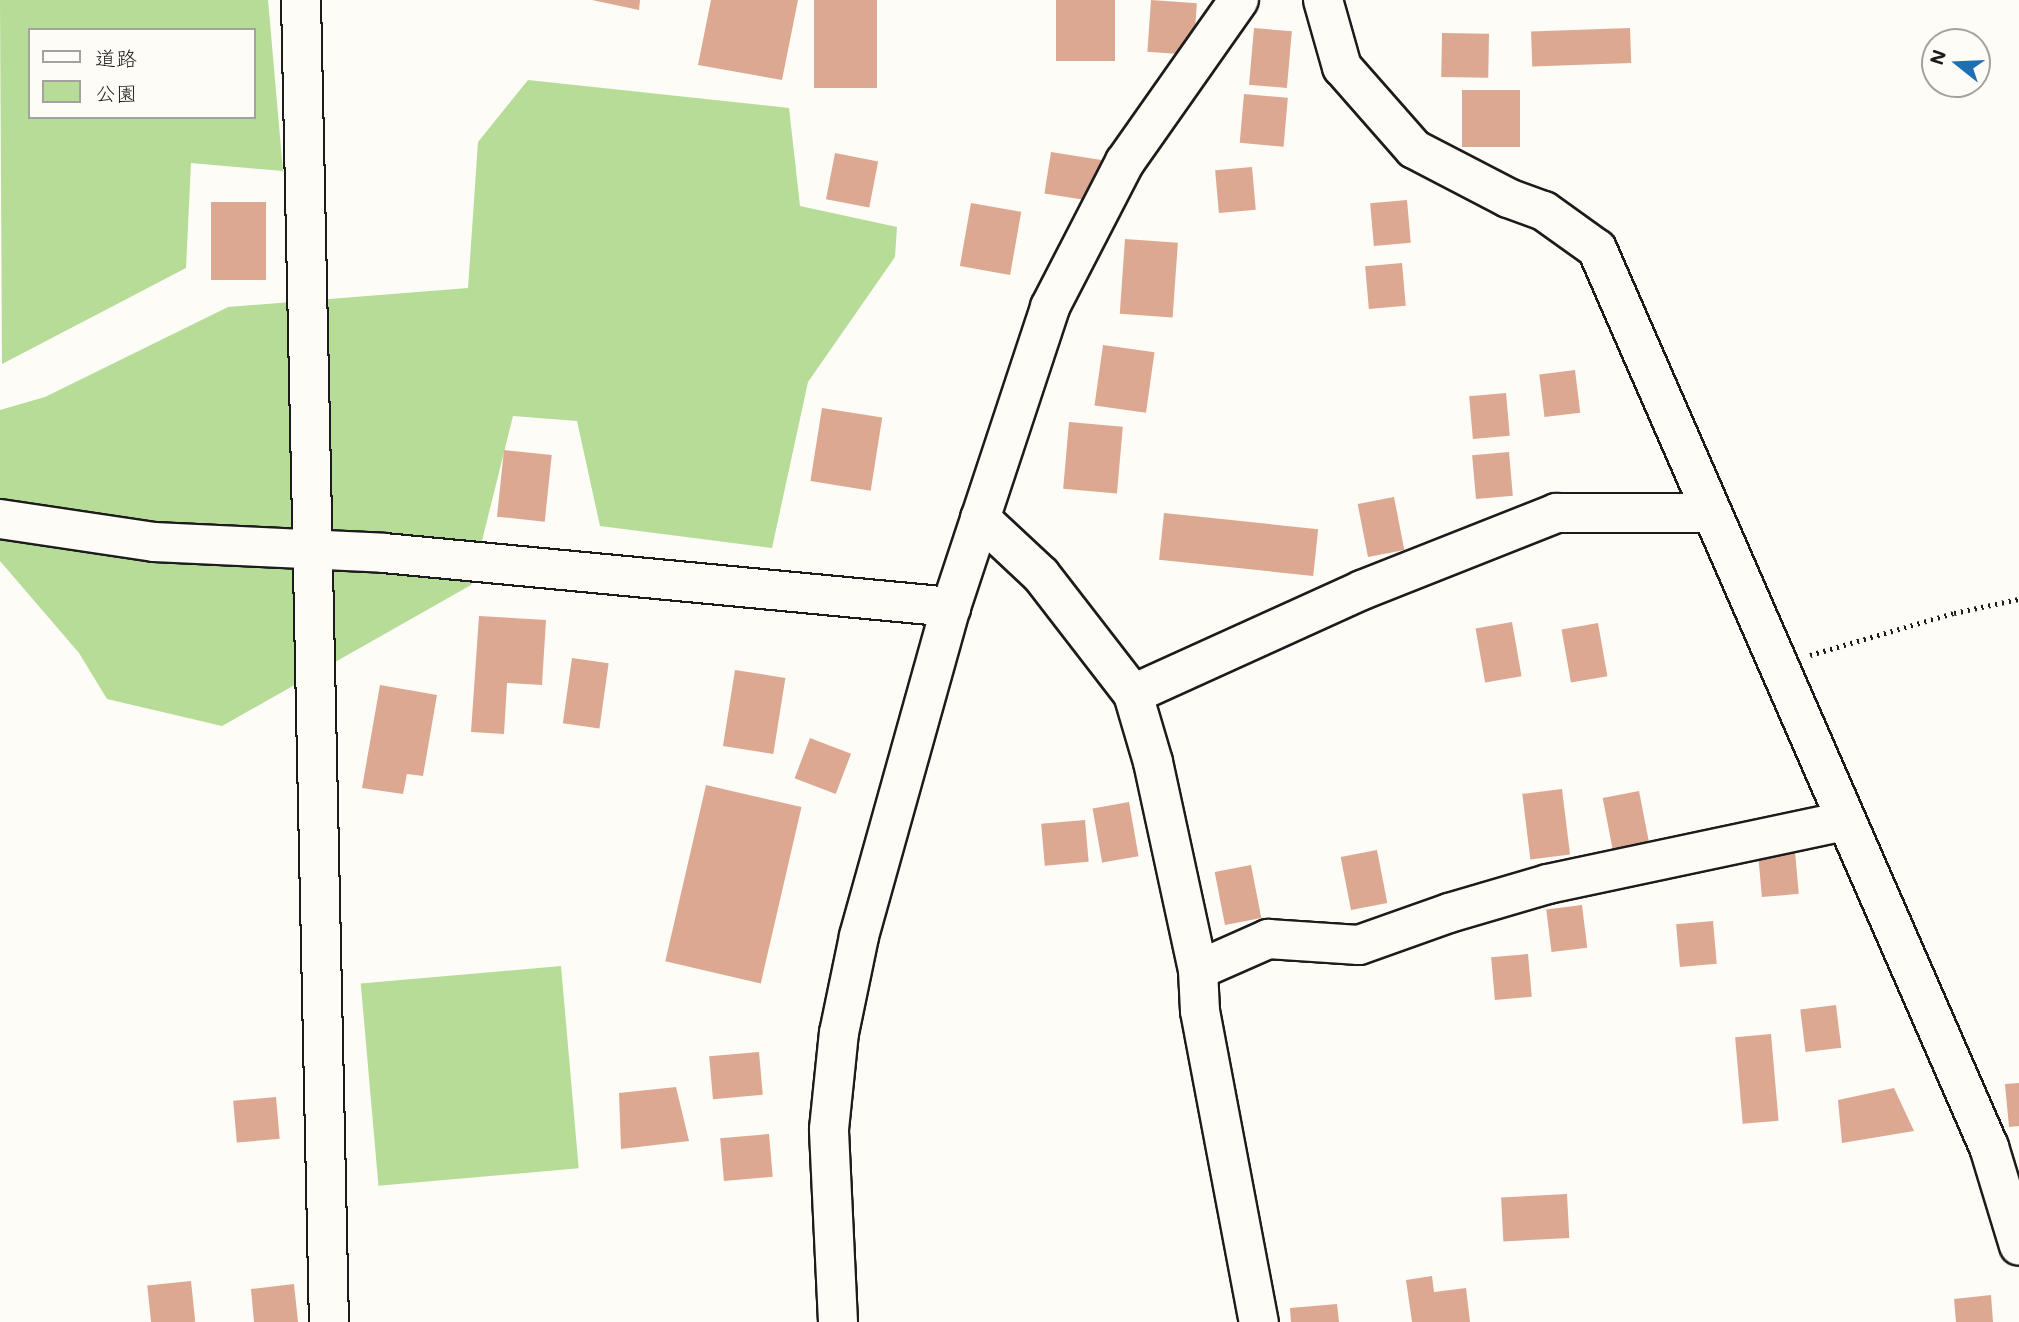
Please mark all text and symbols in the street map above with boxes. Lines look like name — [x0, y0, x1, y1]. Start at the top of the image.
legend — [28, 28, 256, 119]
north arrow — [1921, 28, 1991, 98]
text: 道路 — [95, 44, 137, 71]
text: N — [1923, 46, 1952, 68]
text: 公園 — [95, 79, 137, 106]

